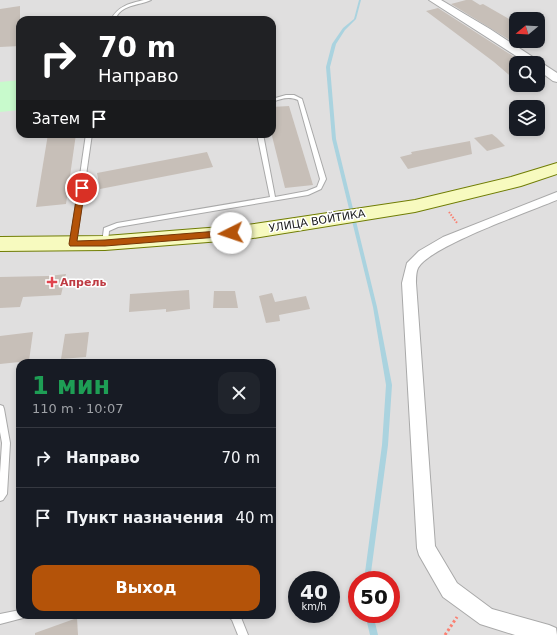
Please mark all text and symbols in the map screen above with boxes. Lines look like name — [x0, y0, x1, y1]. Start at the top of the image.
north arrow — [509, 12, 545, 48]
map controls — [509, 12, 545, 136]
text: 70 m — [98, 31, 176, 64]
icon: right — [32, 32, 84, 84]
button: search — [509, 56, 545, 92]
text: Направо — [98, 65, 178, 86]
button: layers — [509, 100, 545, 136]
icon: arrive — [88, 108, 110, 130]
text: Затем — [32, 110, 80, 128]
pin — [65, 171, 99, 205]
icon: arrive — [71, 177, 93, 199]
street label: УЛИЦА ВОЙТИКА — [268, 207, 367, 235]
position arrow — [210, 212, 252, 254]
place label: Апрель — [60, 276, 107, 289]
marker: Апрель — [47, 277, 57, 287]
text: 1 мин — [32, 372, 110, 400]
button: close — [218, 372, 260, 414]
text: 110 m · 10:07 — [32, 401, 123, 416]
icon: right — [32, 447, 54, 469]
text: Направо — [66, 449, 140, 467]
text: 70 m — [222, 449, 260, 467]
icon: arrive — [32, 507, 54, 529]
text: Пункт назначения — [66, 509, 223, 527]
text: 40 m — [235, 509, 274, 527]
button: Выход — [32, 565, 260, 611]
speed limit sign: 50 — [348, 571, 400, 623]
text: 40 — [300, 580, 328, 604]
text: km/h — [301, 601, 327, 612]

